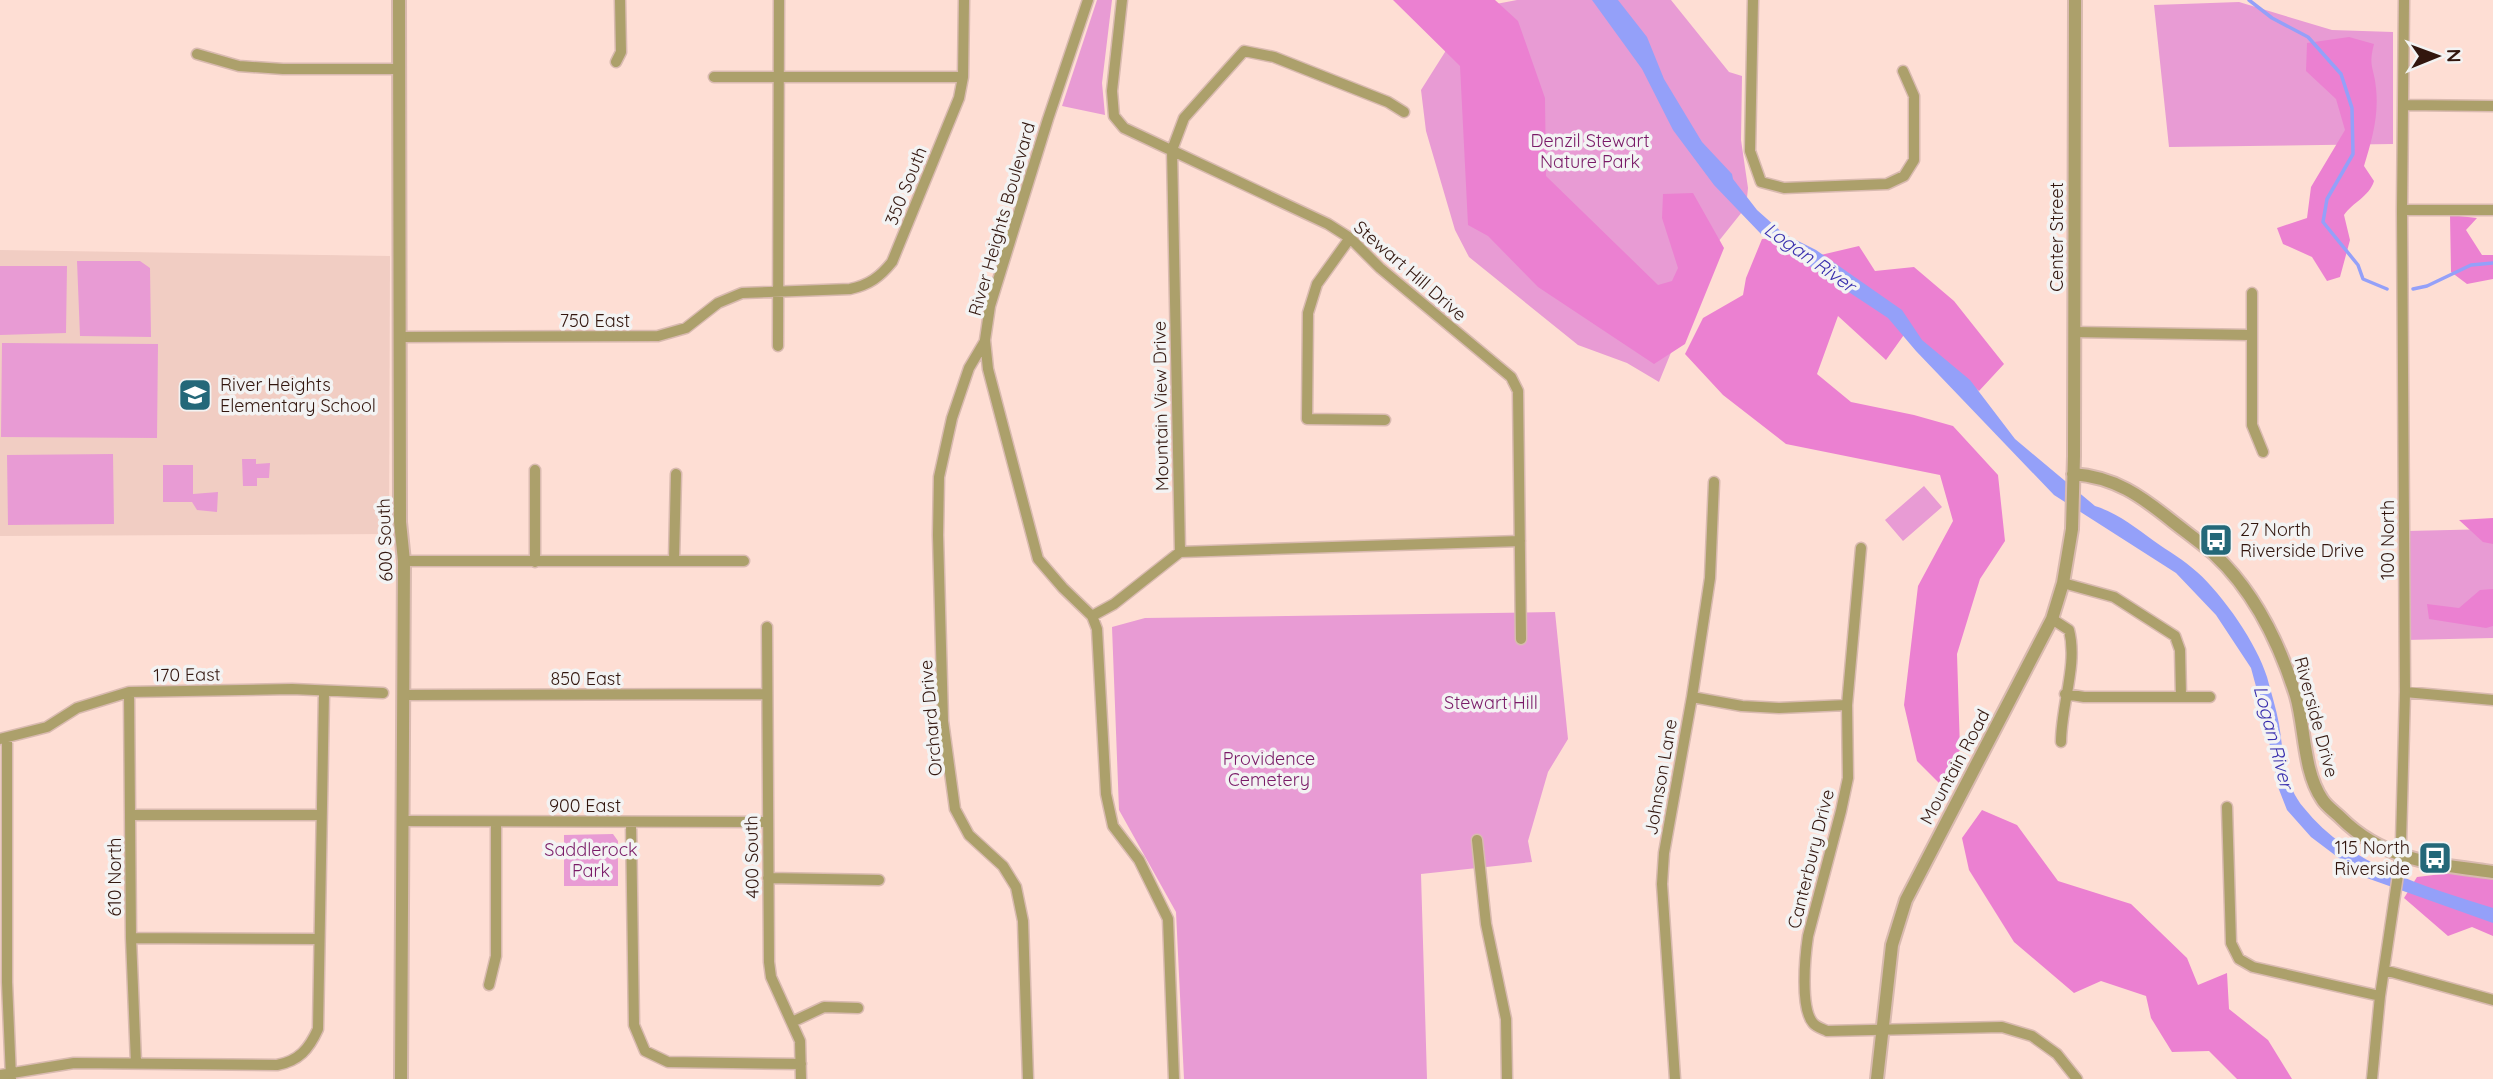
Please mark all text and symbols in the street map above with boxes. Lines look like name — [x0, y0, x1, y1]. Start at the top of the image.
north arrow — [2402, 21, 2472, 91]
text: N — [2442, 49, 2466, 63]
street label: River Heights Boulevard — [963, 119, 1040, 318]
park label: Denzil Stewart Nature Park — [1530, 129, 1650, 173]
street label: 350 South — [879, 143, 932, 228]
street label: Center Street — [2045, 182, 2068, 292]
street label: Stewart Hill Drive — [1349, 215, 1471, 326]
water label: Logan River — [1760, 217, 1862, 299]
street label: 750 East — [560, 309, 630, 332]
street label: Mountain View Drive — [1148, 321, 1173, 491]
place label: River Heights Elementary School — [220, 373, 376, 417]
school or university icon: River Heights Elementary School — [176, 376, 214, 414]
street label: 600 South — [372, 498, 397, 582]
street label: 100 North — [2376, 500, 2399, 580]
place label: 27 North Riverside Drive — [2240, 518, 2364, 562]
bus stop icon: 27 North Riverside Drive — [2197, 521, 2235, 559]
street label: Riverside Drive — [2289, 654, 2344, 780]
street label: Orchard Drive — [914, 659, 947, 777]
street label: 170 East — [153, 662, 221, 687]
street label: 850 East — [551, 667, 621, 690]
water label: Logan River — [2249, 683, 2300, 794]
park label: Stewart Hill — [1444, 691, 1538, 714]
street label: Mountain Road — [1915, 705, 1995, 828]
street label: Johnson Lane — [1639, 717, 1682, 837]
park label: Providence Cemetery — [1223, 747, 1315, 791]
street label: Canterbury Drive — [1782, 787, 1839, 931]
street label: 900 East — [549, 794, 621, 817]
street label: 400 South — [739, 815, 764, 899]
place label: 115 North Riverside — [2334, 836, 2410, 880]
street label: 610 North — [103, 837, 126, 917]
park label: Saddlerock Park — [544, 838, 638, 882]
bus stop icon: 115 North Riverside — [2416, 839, 2454, 877]

